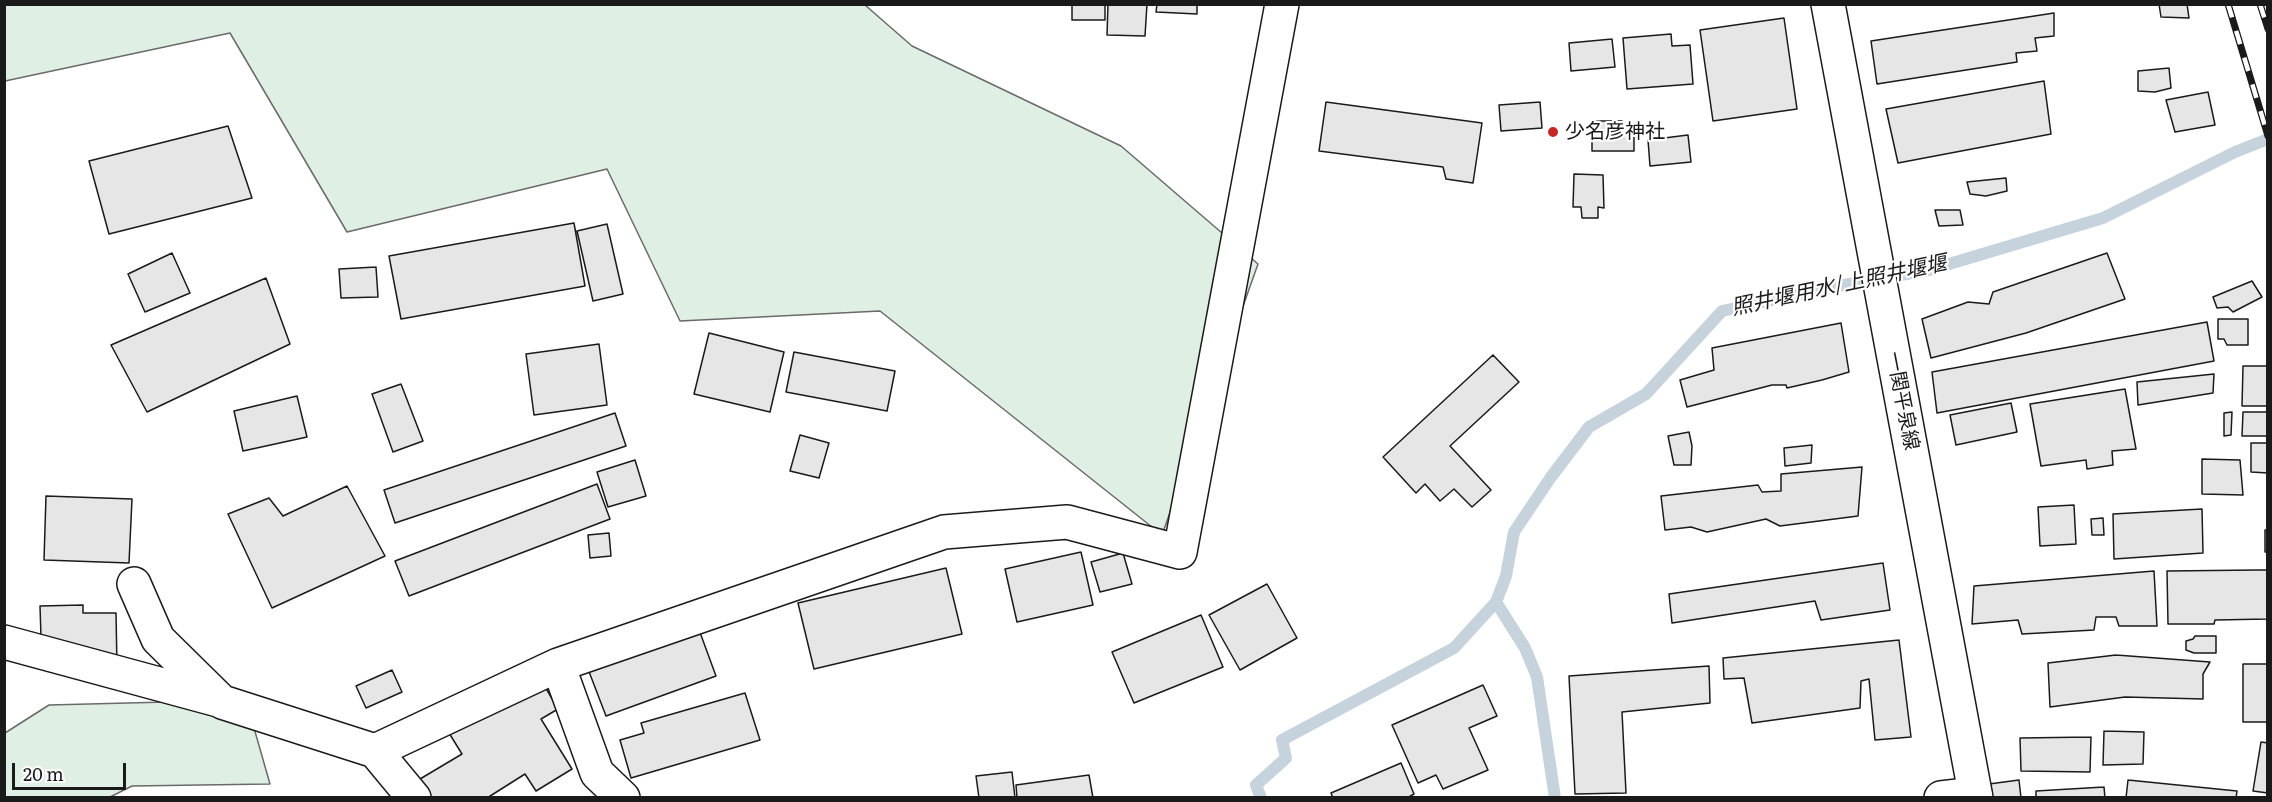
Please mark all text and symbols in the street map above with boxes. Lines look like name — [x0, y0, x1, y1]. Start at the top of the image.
place label: 少名彦神社 — [1565, 120, 1665, 144]
marker: 少名彦神社 — [1546, 125, 1560, 139]
water label: 照井堰用水/上照井堰堰 — [1729, 251, 1949, 321]
street label: 一関平泉線 — [1881, 350, 1923, 452]
scale bar — [15, 751, 129, 789]
text: 20 m — [23, 760, 64, 787]

